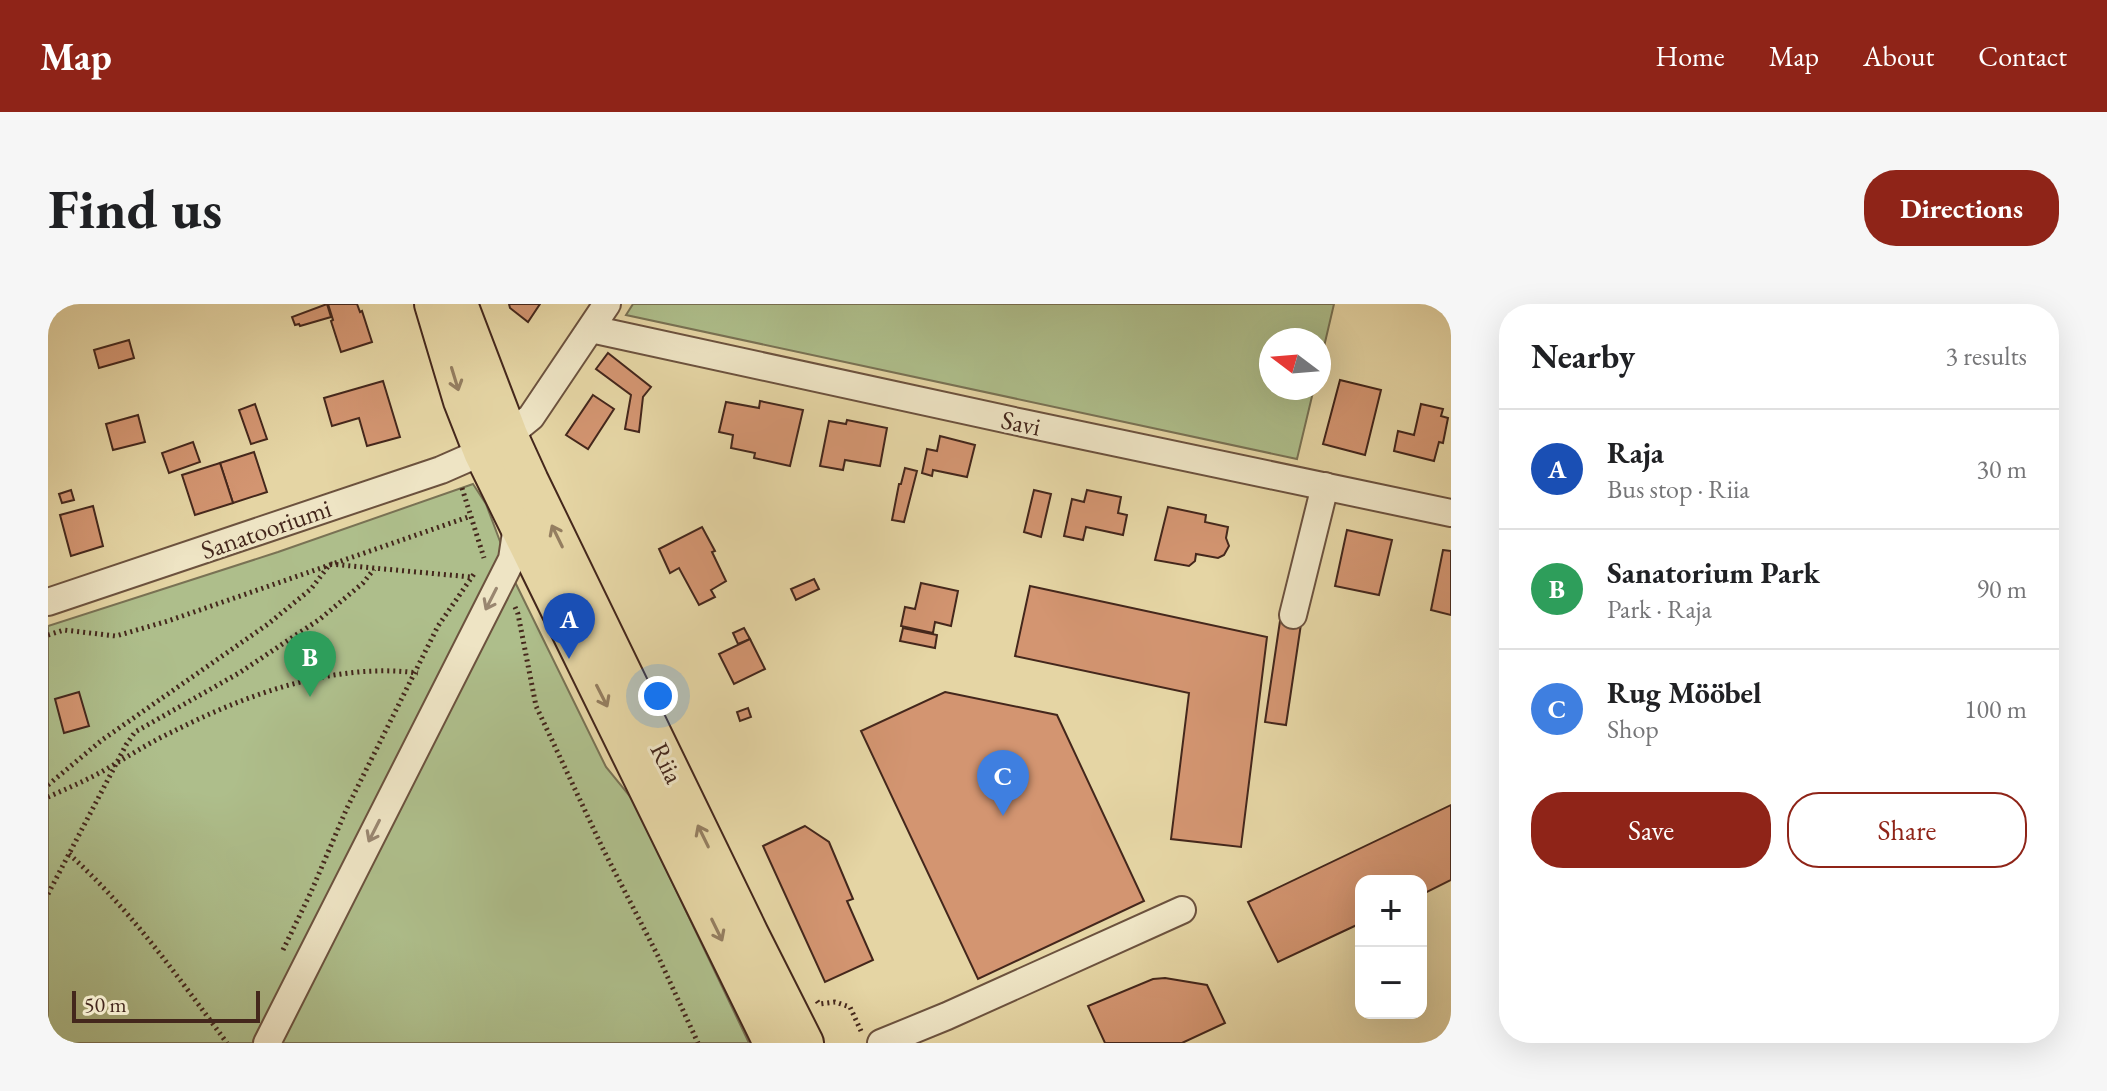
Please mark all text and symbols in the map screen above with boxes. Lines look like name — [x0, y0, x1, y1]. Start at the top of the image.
text: Map — [40, 32, 112, 81]
text: Home — [1655, 38, 1725, 74]
text: Map — [1769, 38, 1819, 74]
text: About — [1863, 38, 1934, 74]
text: Contact — [1978, 38, 2067, 74]
button: Directions — [1864, 170, 2059, 246]
text: Find us — [48, 172, 222, 245]
north arrow — [1259, 328, 1331, 400]
text: Nearby — [1531, 334, 1635, 378]
text: 3 results — [1946, 339, 2027, 373]
one-way arrow — [449, 366, 463, 391]
street label: Savi — [998, 402, 1044, 444]
text: Raja — [1607, 433, 1664, 472]
text: A — [1548, 452, 1566, 486]
text: 30 m — [1977, 452, 2027, 486]
text: Bus stop · Riia — [1607, 472, 1750, 506]
street label: Sanatooriumi — [196, 491, 336, 567]
one-way arrow — [549, 525, 564, 549]
text: Sanatorium Park — [1607, 553, 1820, 592]
text: B — [1549, 572, 1565, 606]
text: 90 m — [1977, 572, 2027, 606]
one-way arrow — [483, 587, 499, 610]
text: Park · Raja — [1607, 592, 1712, 626]
pin: A — [543, 593, 595, 659]
pin: B — [284, 631, 336, 697]
text: Rug Mööbel — [1607, 673, 1762, 712]
your location — [638, 676, 678, 716]
one-way arrow — [595, 684, 610, 708]
text: C — [1548, 692, 1566, 726]
text: 100 m — [1964, 692, 2027, 726]
text: Shop — [1607, 712, 1659, 746]
street label: Riia — [643, 737, 692, 790]
pin: C — [977, 750, 1029, 816]
button: Save — [1531, 792, 1771, 868]
button: Share — [1787, 792, 2027, 868]
one-way arrow — [365, 818, 381, 842]
one-way arrow — [695, 825, 710, 849]
map controls — [1355, 875, 1427, 1019]
button: + — [1355, 875, 1427, 947]
one-way arrow — [710, 917, 725, 941]
button: − — [1355, 947, 1427, 1019]
scale bar — [72, 987, 260, 1023]
text: 50 m — [84, 990, 127, 1019]

